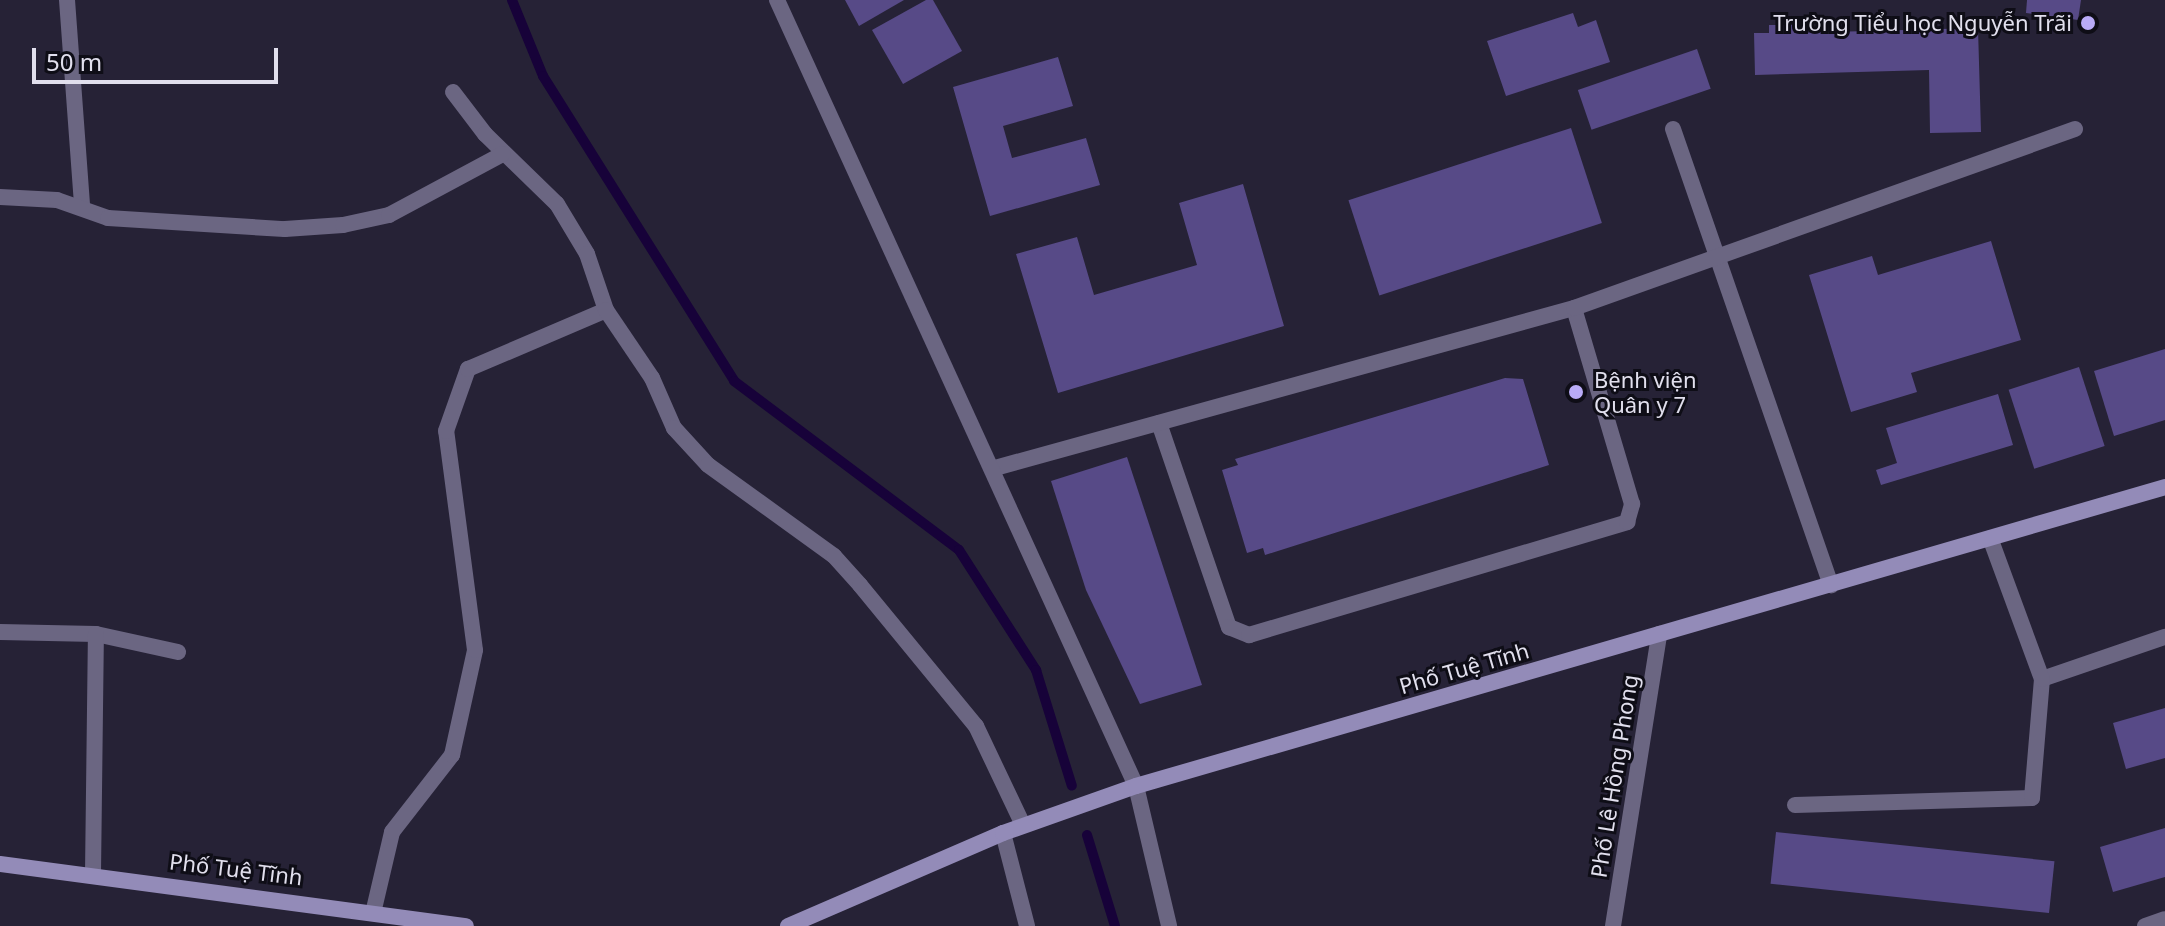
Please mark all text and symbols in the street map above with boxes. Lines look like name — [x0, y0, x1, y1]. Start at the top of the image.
place label: Trường Tiểu học Nguyễn Trãi — [1773, 10, 2072, 36]
marker: Trường Tiểu học Nguyễn Trãi — [2079, 14, 2097, 32]
scale bar — [36, 32, 282, 82]
text: 50 m — [46, 45, 102, 78]
place label: Bệnh viện Quân y 7 — [1594, 366, 1696, 418]
marker: Bệnh viện Quân y 7 — [1565, 381, 1587, 403]
street label: Phố Tuệ Tĩnh — [1396, 637, 1532, 699]
street label: Phố Lê Hồng Phong — [1585, 673, 1643, 879]
street label: Phố Tuệ Tĩnh — [168, 848, 304, 890]

